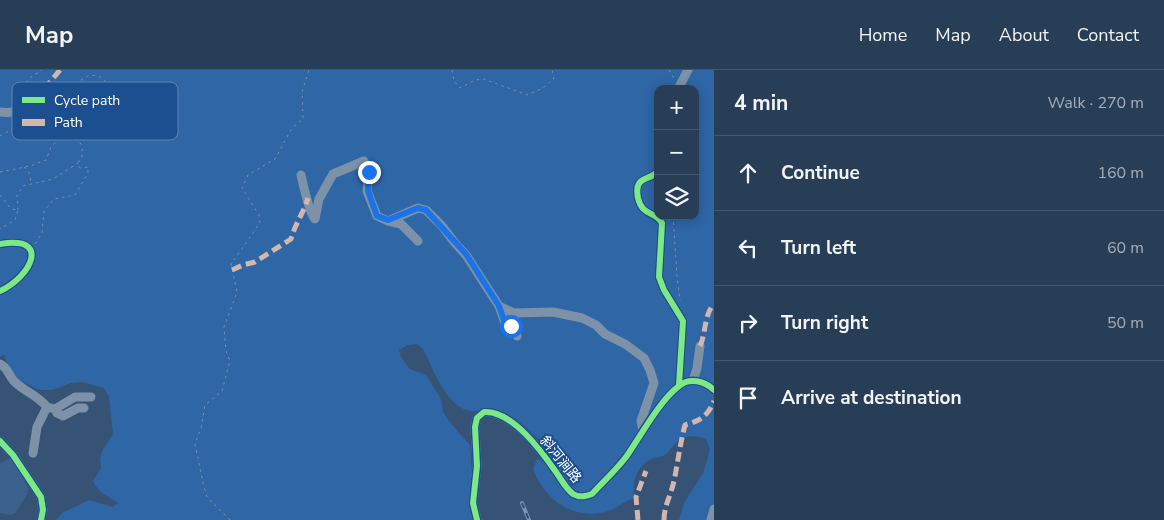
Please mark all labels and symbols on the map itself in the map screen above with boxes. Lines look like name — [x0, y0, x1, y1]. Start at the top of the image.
legend — [12, 82, 178, 140]
text: Cycle path — [54, 91, 120, 110]
text: Path — [54, 113, 83, 132]
route end — [358, 161, 381, 184]
route start — [500, 315, 523, 338]
street label: 斜河涧路 — [536, 432, 586, 487]

